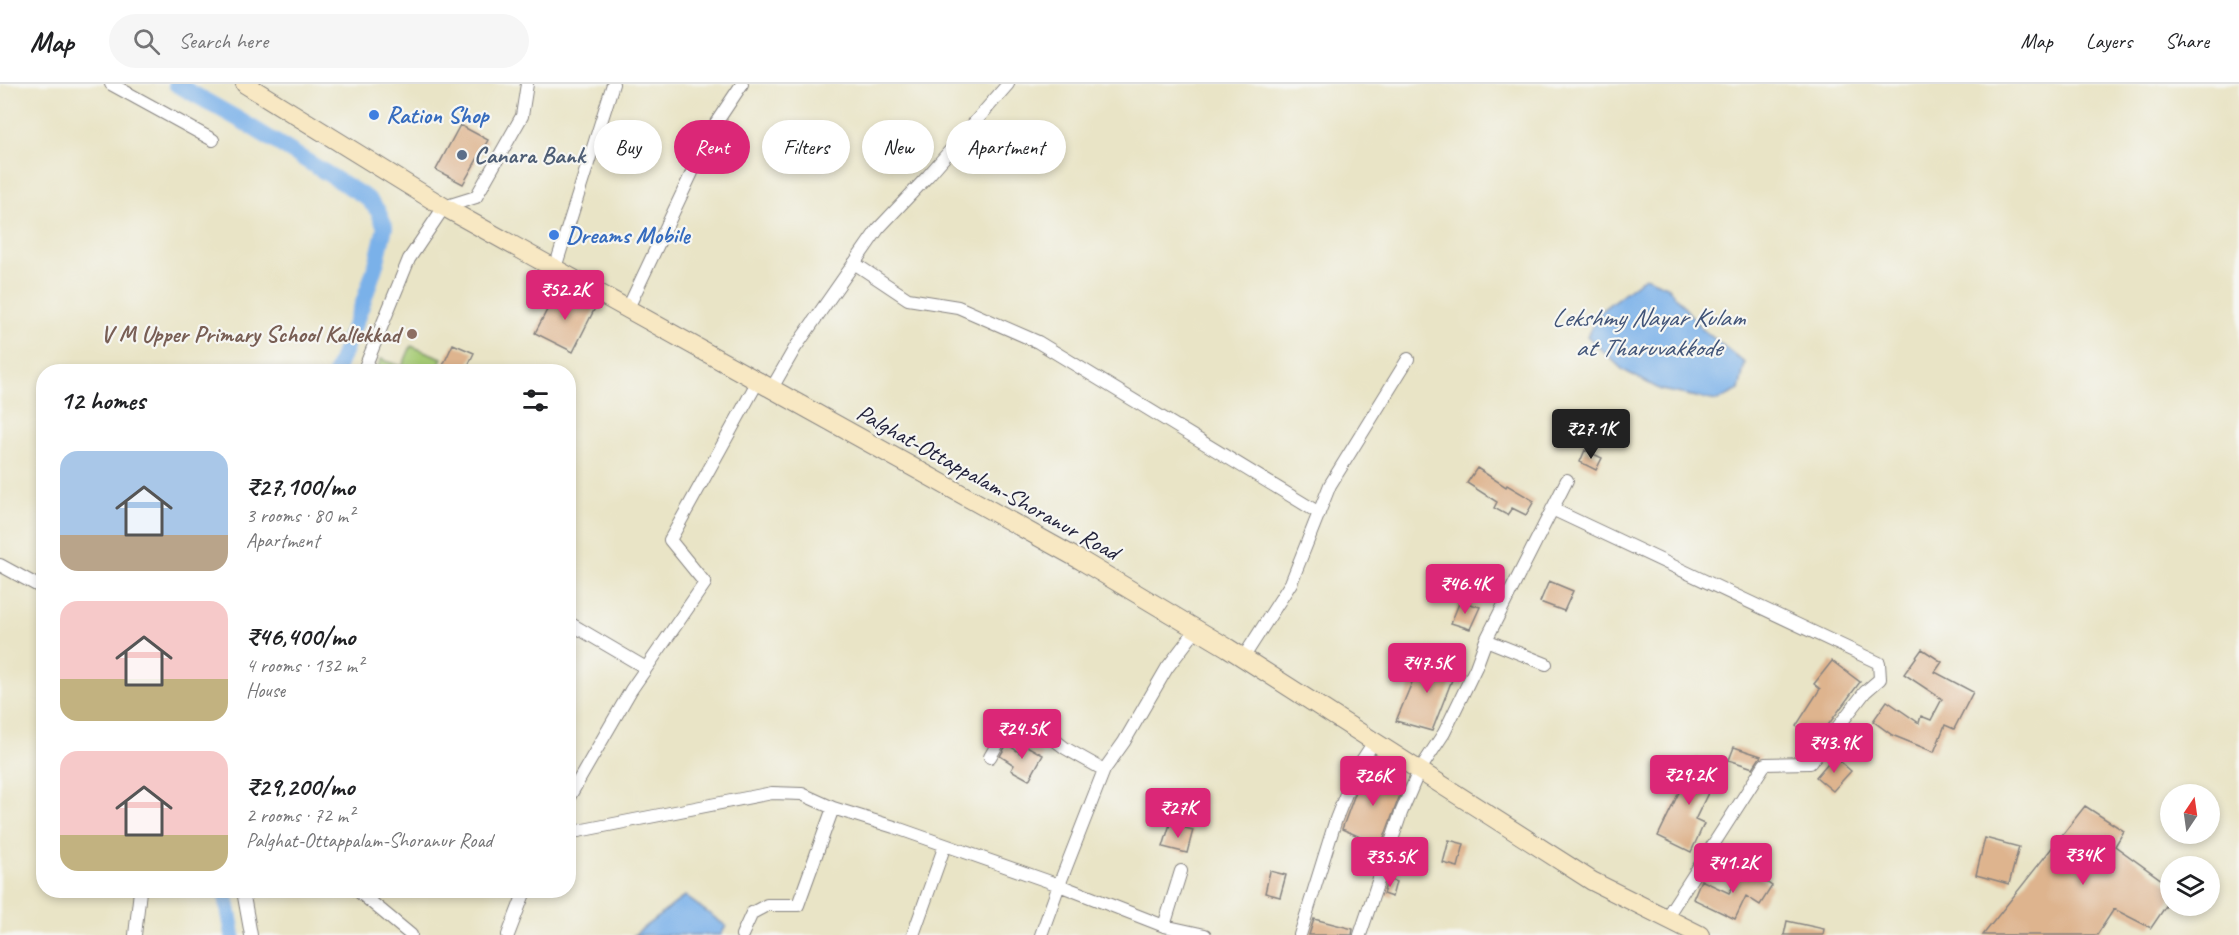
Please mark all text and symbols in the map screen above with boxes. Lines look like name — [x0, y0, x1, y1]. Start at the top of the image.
search box — [109, 14, 529, 68]
text: Map — [30, 24, 73, 59]
icon: search — [130, 25, 163, 58]
text: Search here — [178, 27, 268, 55]
text: Map — [2020, 28, 2053, 54]
text: Layers — [2086, 28, 2132, 54]
text: Share — [2165, 28, 2209, 54]
place label: Ration Shop — [386, 100, 490, 130]
marker: Ration Shop — [367, 108, 381, 122]
chip: Buy — [594, 120, 662, 174]
chip: Rent — [674, 120, 750, 174]
chip: Filters — [762, 120, 850, 174]
chip: New — [862, 120, 934, 174]
chip: Apartment — [946, 120, 1066, 174]
place label: Canara Bank — [474, 140, 587, 170]
marker: Canara Bank — [455, 148, 469, 162]
place label: Dreams Mobile — [566, 220, 692, 250]
marker: Dreams Mobile — [547, 228, 561, 242]
pin: ₹52.2K — [516, 270, 614, 321]
text: ₹52.2K — [540, 277, 590, 302]
water label: Lekshmy Nayar Kulam at Tharuvakkode — [1552, 301, 1747, 364]
place label: V M Upper Primary School Kallekkad — [100, 319, 404, 349]
marker: V M Upper Primary School Kallekkad — [405, 327, 419, 341]
text: 12 homes — [60, 384, 145, 417]
icon: filters — [519, 384, 552, 417]
street label: Palghat-Ottappalam-Shoranur Road — [851, 397, 1128, 568]
pin: ₹27.1K — [1542, 409, 1640, 460]
text: ₹27.1K — [1566, 416, 1616, 441]
text: ₹27,100/mo — [246, 470, 355, 503]
icon: home — [108, 475, 180, 547]
text: 3 rooms · 80 m² — [246, 503, 354, 528]
text: Apartment — [246, 528, 319, 553]
pin: ₹46.4K — [1416, 564, 1514, 615]
text: ₹46.4K — [1440, 571, 1490, 596]
text: ₹46,400/mo — [246, 620, 355, 653]
icon: home — [108, 625, 180, 697]
pin: ₹47.5K — [1378, 643, 1476, 694]
text: ₹47.5K — [1402, 650, 1452, 675]
text: 4 rooms · 132 m² — [246, 653, 363, 678]
text: House — [246, 678, 285, 703]
pin: ₹24.5K — [973, 709, 1071, 760]
text: ₹24.5K — [997, 716, 1047, 741]
pin: ₹43.9K — [1785, 723, 1883, 774]
text: ₹43.9K — [1809, 730, 1859, 755]
pin: ₹29.2K — [1640, 755, 1738, 806]
pin: ₹26K — [1337, 756, 1409, 807]
text: ₹29.2K — [1664, 762, 1714, 787]
text: ₹26K — [1354, 763, 1392, 788]
text: ₹29,200/mo — [246, 770, 354, 803]
icon: home — [108, 775, 180, 847]
north arrow — [2160, 784, 2220, 844]
map controls — [2160, 784, 2220, 916]
pin: ₹27K — [1142, 788, 1214, 839]
text: ₹27K — [1159, 795, 1197, 820]
text: 2 rooms · 72 m² — [246, 803, 354, 828]
text: Palghat-Ottappalam-Shoranur Road — [246, 828, 492, 853]
pin: ₹34K — [2047, 835, 2119, 886]
pin: ₹35.5K — [1341, 837, 1439, 888]
text: ₹34K — [2064, 842, 2102, 867]
pin: ₹41.2K — [1684, 843, 1782, 894]
text: ₹35.5K — [1365, 844, 1415, 869]
text: ₹41.2K — [1708, 850, 1758, 875]
button: layers — [2160, 856, 2220, 916]

